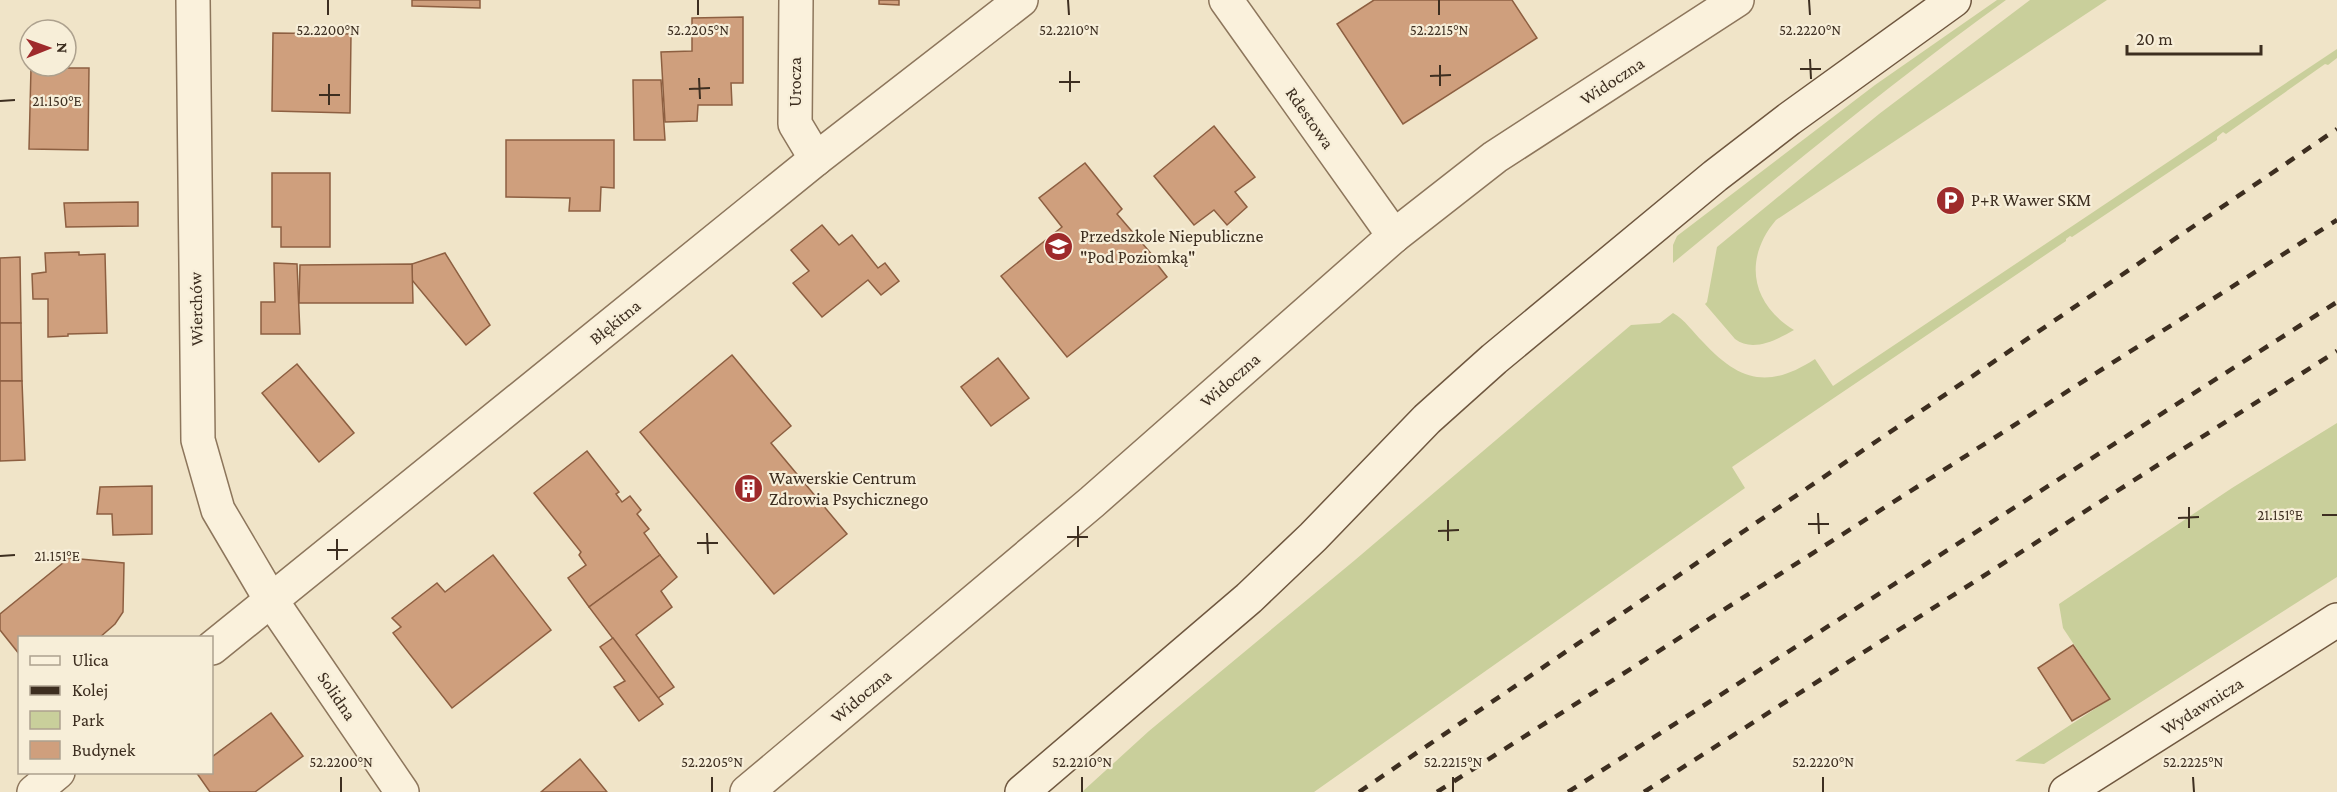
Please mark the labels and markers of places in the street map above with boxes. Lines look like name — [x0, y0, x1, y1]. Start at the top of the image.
parking icon: P+R Wawer SKM — [1934, 184, 1966, 216]
place label: P+R Wawer SKM — [1971, 190, 2091, 210]
place label: Przedszkole Niepubliczne "Pod Poziomką" — [1080, 226, 1263, 267]
school or university icon: Przedszkole Niepubliczne "Pod Poziomką" — [1043, 230, 1075, 262]
place label: Wawerskie Centrum Zdrowia Psychicznego — [769, 468, 928, 509]
building icon: Wawerskie Centrum Zdrowia Psychicznego — [732, 472, 764, 504]

